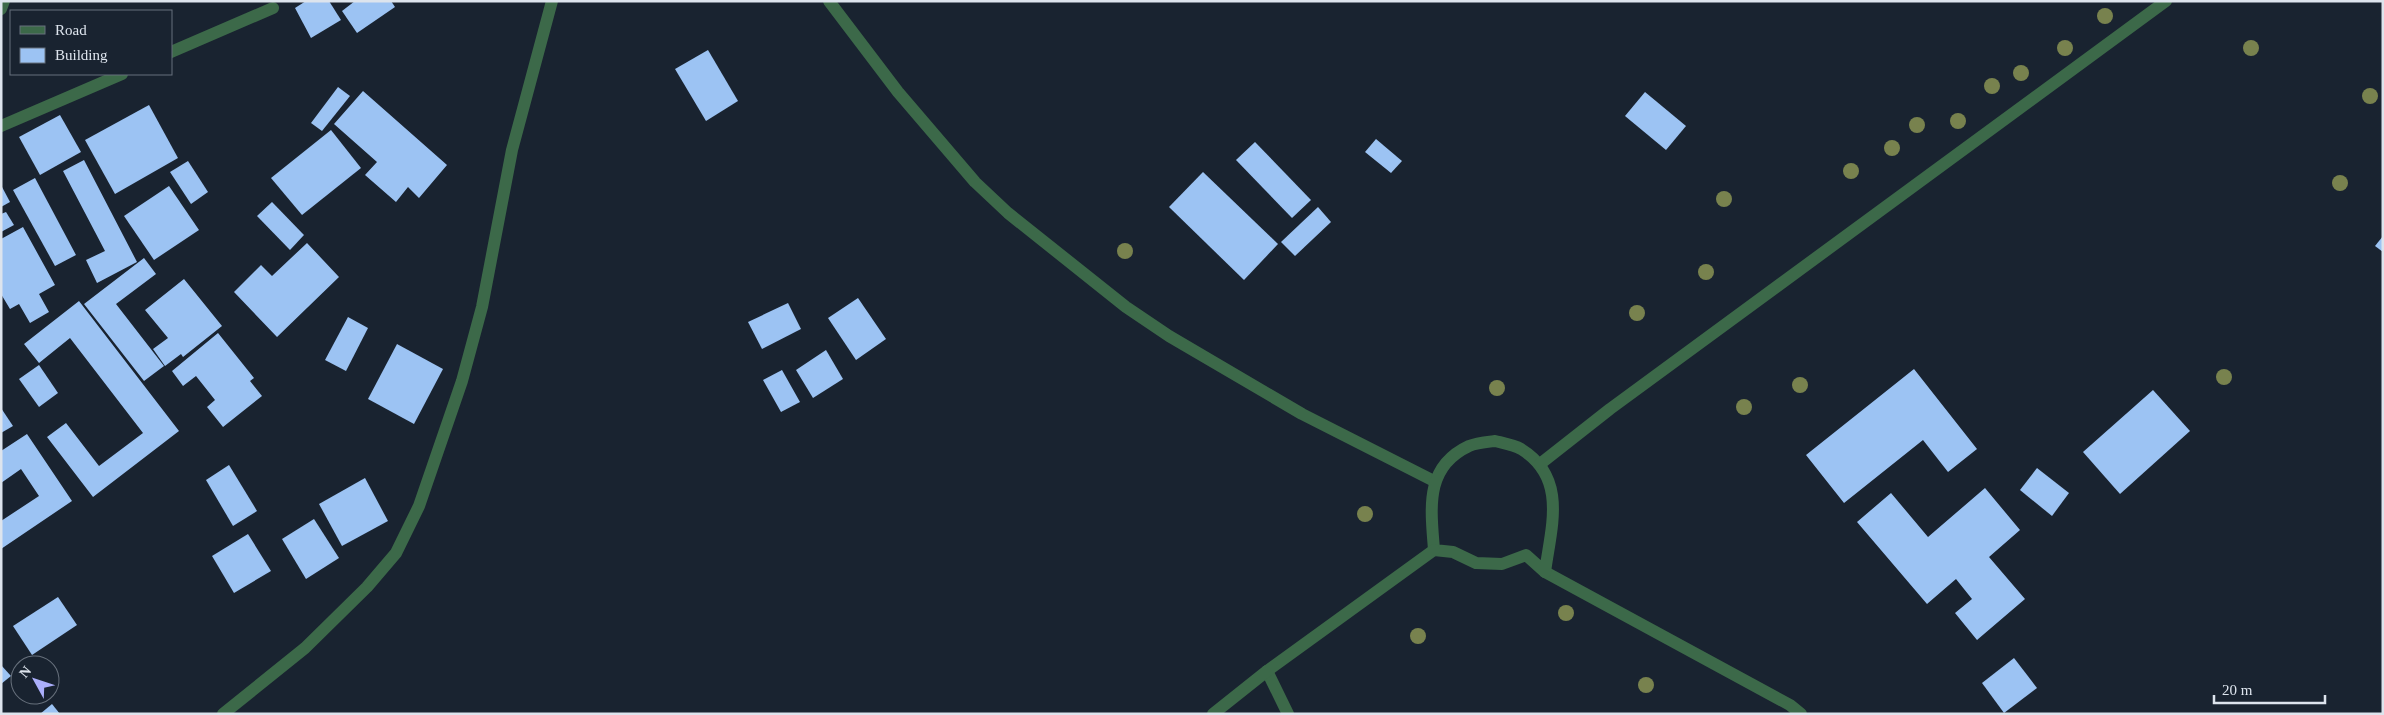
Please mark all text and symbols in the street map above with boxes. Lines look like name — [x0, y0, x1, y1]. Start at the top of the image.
legend — [10, 10, 172, 75]
text: Road — [55, 22, 87, 38]
text: Building — [55, 47, 108, 63]
north arrow — [10, 655, 60, 705]
text: N — [16, 663, 34, 681]
scale bar — [2214, 672, 2325, 704]
text: 20 m — [2222, 682, 2253, 698]

